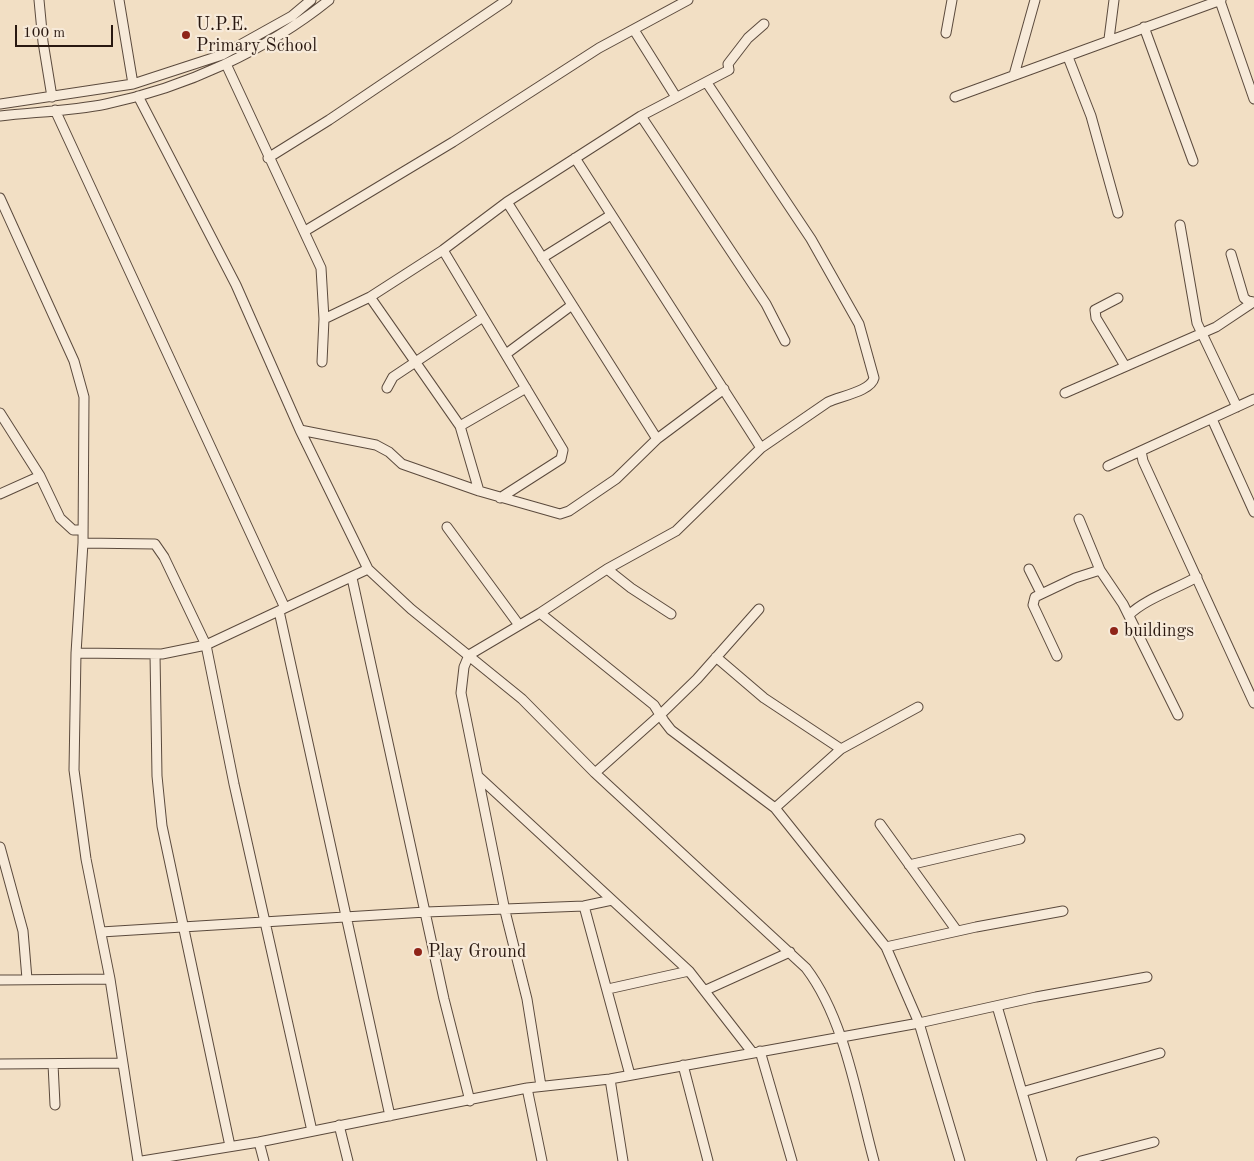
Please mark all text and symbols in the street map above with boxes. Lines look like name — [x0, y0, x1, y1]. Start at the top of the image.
place label: U.P.E. Primary School — [196, 14, 317, 56]
scale bar — [18, 15, 115, 47]
text: 100 m — [23, 26, 65, 41]
marker: U.P.E. Primary School — [180, 29, 192, 41]
place label: buildings — [1124, 620, 1194, 642]
marker: buildings — [1108, 625, 1120, 637]
place label: Play Ground — [428, 941, 526, 963]
marker: Play Ground — [412, 946, 424, 958]

